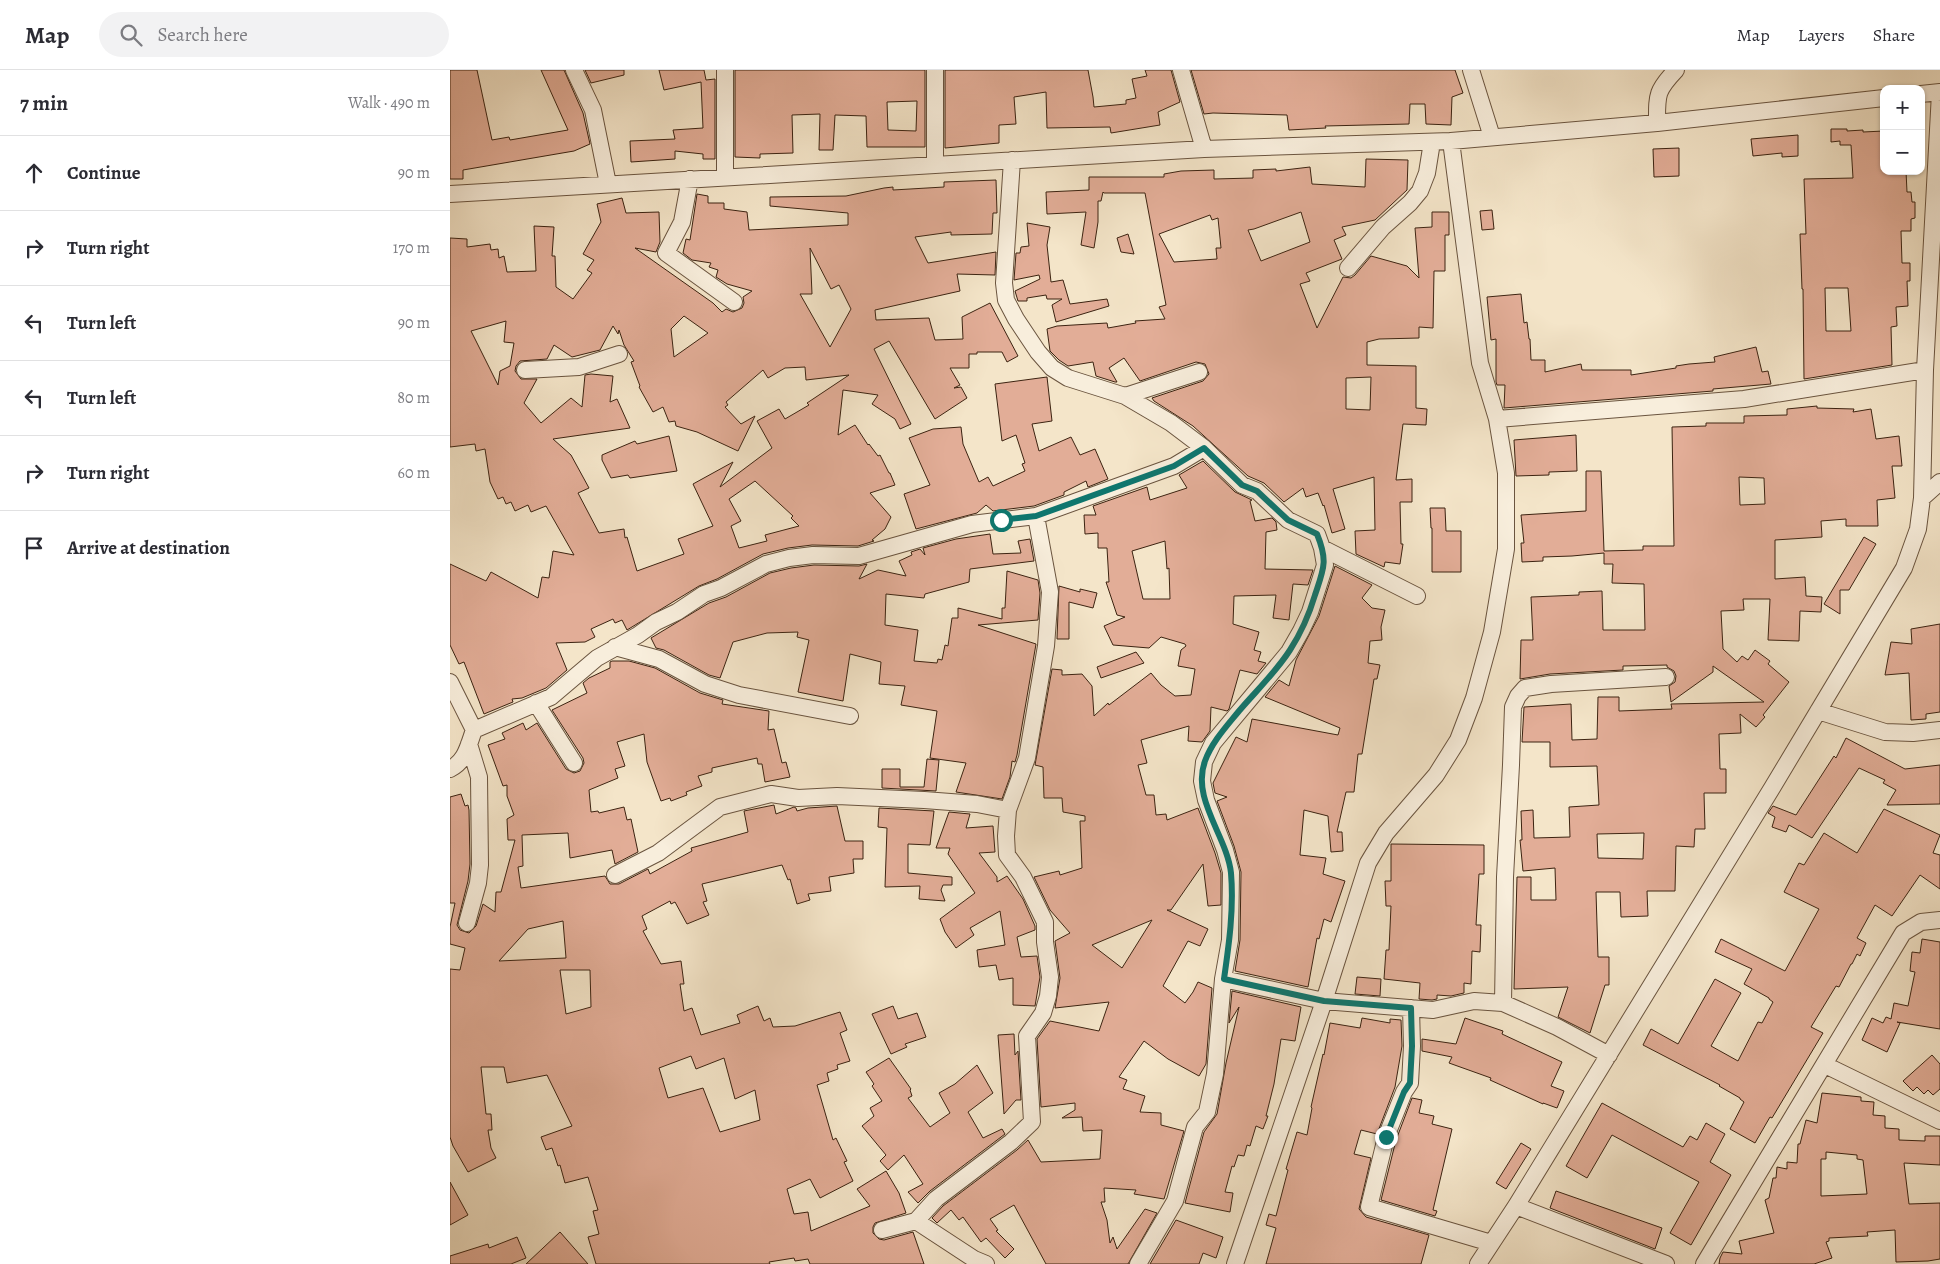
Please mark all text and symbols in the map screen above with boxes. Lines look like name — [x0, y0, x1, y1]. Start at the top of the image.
search box — [99, 12, 449, 57]
text: Map — [25, 19, 69, 51]
icon: search — [117, 21, 145, 49]
text: Search here — [157, 22, 248, 48]
text: Map — [1737, 23, 1770, 47]
text: Layers — [1798, 23, 1845, 47]
text: Share — [1873, 23, 1915, 47]
map controls — [1880, 85, 1925, 175]
button: + — [1880, 85, 1925, 130]
text: 7 min — [20, 89, 68, 117]
text: Walk · 490 m — [348, 92, 430, 114]
button: − — [1880, 130, 1925, 175]
icon: ahead — [20, 159, 48, 187]
text: Continue — [67, 160, 141, 186]
text: 90 m — [398, 162, 430, 184]
icon: right — [20, 234, 48, 262]
text: Turn right — [67, 235, 149, 261]
text: 170 m — [393, 237, 430, 259]
icon: left — [20, 309, 48, 337]
text: Turn left — [67, 310, 136, 336]
text: 90 m — [398, 312, 430, 334]
icon: left — [20, 384, 48, 412]
text: Turn left — [67, 385, 136, 411]
text: 80 m — [397, 387, 430, 409]
icon: right — [20, 459, 48, 487]
text: Turn right — [67, 460, 149, 486]
text: 60 m — [398, 462, 430, 484]
route start — [990, 509, 1013, 532]
icon: arrive — [20, 534, 48, 562]
text: Arrive at destination — [67, 535, 230, 561]
route end — [1375, 1126, 1398, 1149]

